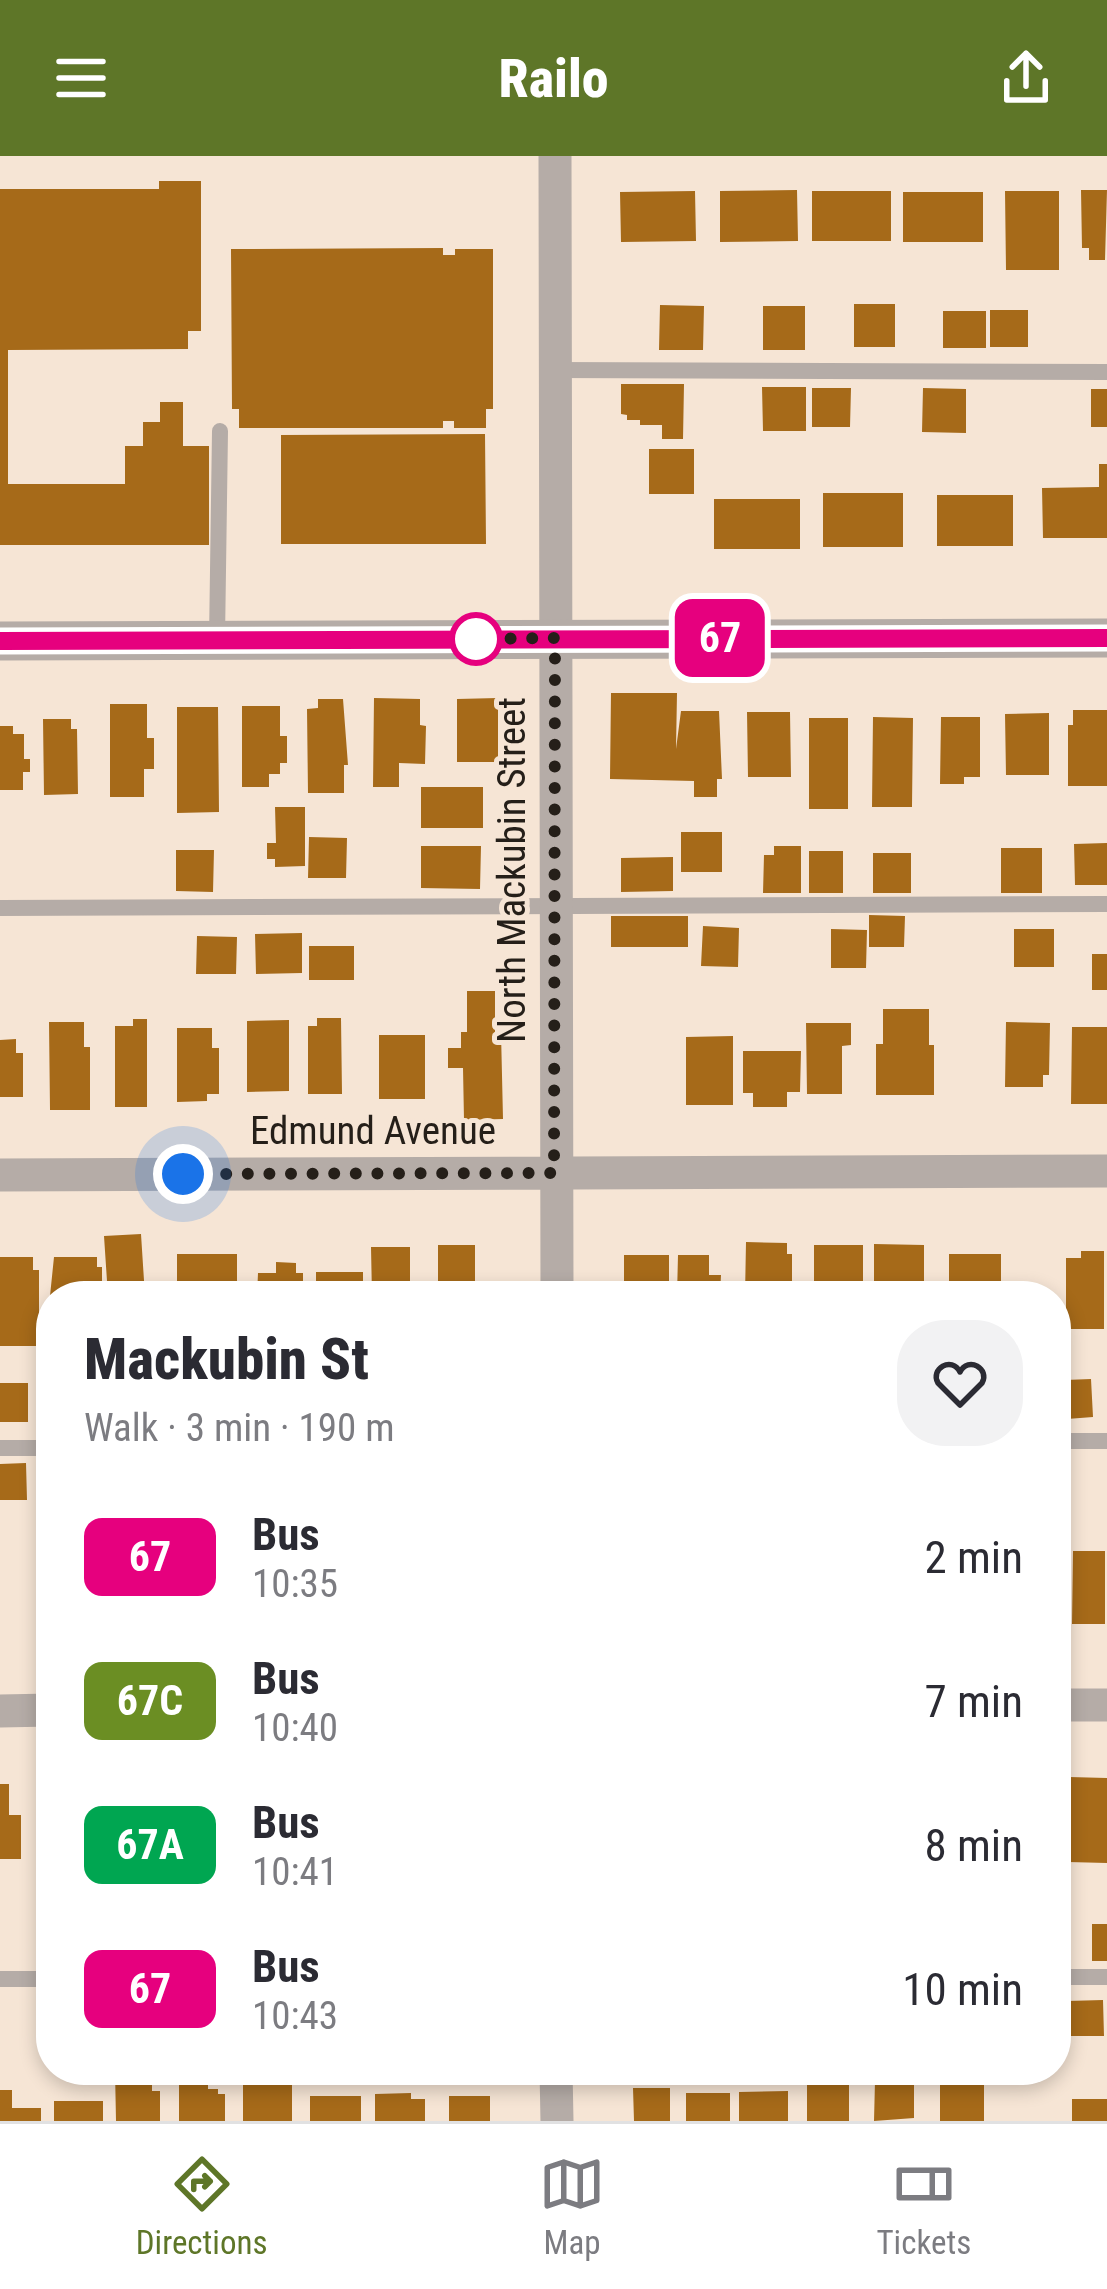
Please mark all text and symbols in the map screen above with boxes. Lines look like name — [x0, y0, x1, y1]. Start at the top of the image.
icon: menu — [48, 45, 114, 111]
icon: share — [993, 45, 1059, 111]
text: Railo — [498, 47, 609, 110]
line badge: 67 — [666, 599, 774, 677]
text: 67 — [699, 613, 741, 662]
unlabelled marker — [451, 614, 501, 664]
street label: North Mackubin Street — [489, 697, 535, 1043]
street label: Edmund Avenue — [250, 1108, 496, 1154]
your location — [153, 1144, 213, 1204]
button: heart — [897, 1320, 1023, 1446]
text: Mackubin St — [84, 1326, 369, 1393]
text: Walk · 3 min · 190 m — [84, 1405, 395, 1451]
text: Bus — [252, 1508, 320, 1561]
text: 2 min — [924, 1531, 1023, 1584]
text: 67 — [129, 1532, 171, 1581]
text: 10:35 — [252, 1561, 338, 1607]
text: Bus — [252, 1652, 320, 1705]
text: 7 min — [924, 1675, 1023, 1728]
text: 67C — [117, 1676, 183, 1725]
text: 10:40 — [252, 1705, 338, 1751]
text: Bus — [252, 1796, 320, 1849]
text: 8 min — [924, 1819, 1023, 1872]
text: 67A — [116, 1820, 184, 1869]
text: 10:41 — [252, 1849, 338, 1895]
text: Bus — [252, 1940, 320, 1993]
text: 10 min — [902, 1963, 1023, 2016]
text: 67 — [129, 1964, 171, 2013]
text: 10:43 — [252, 1993, 338, 2039]
tab: Directions — [136, 2151, 268, 2262]
tab: Map — [539, 2151, 605, 2262]
tab: Tickets — [876, 2151, 971, 2262]

